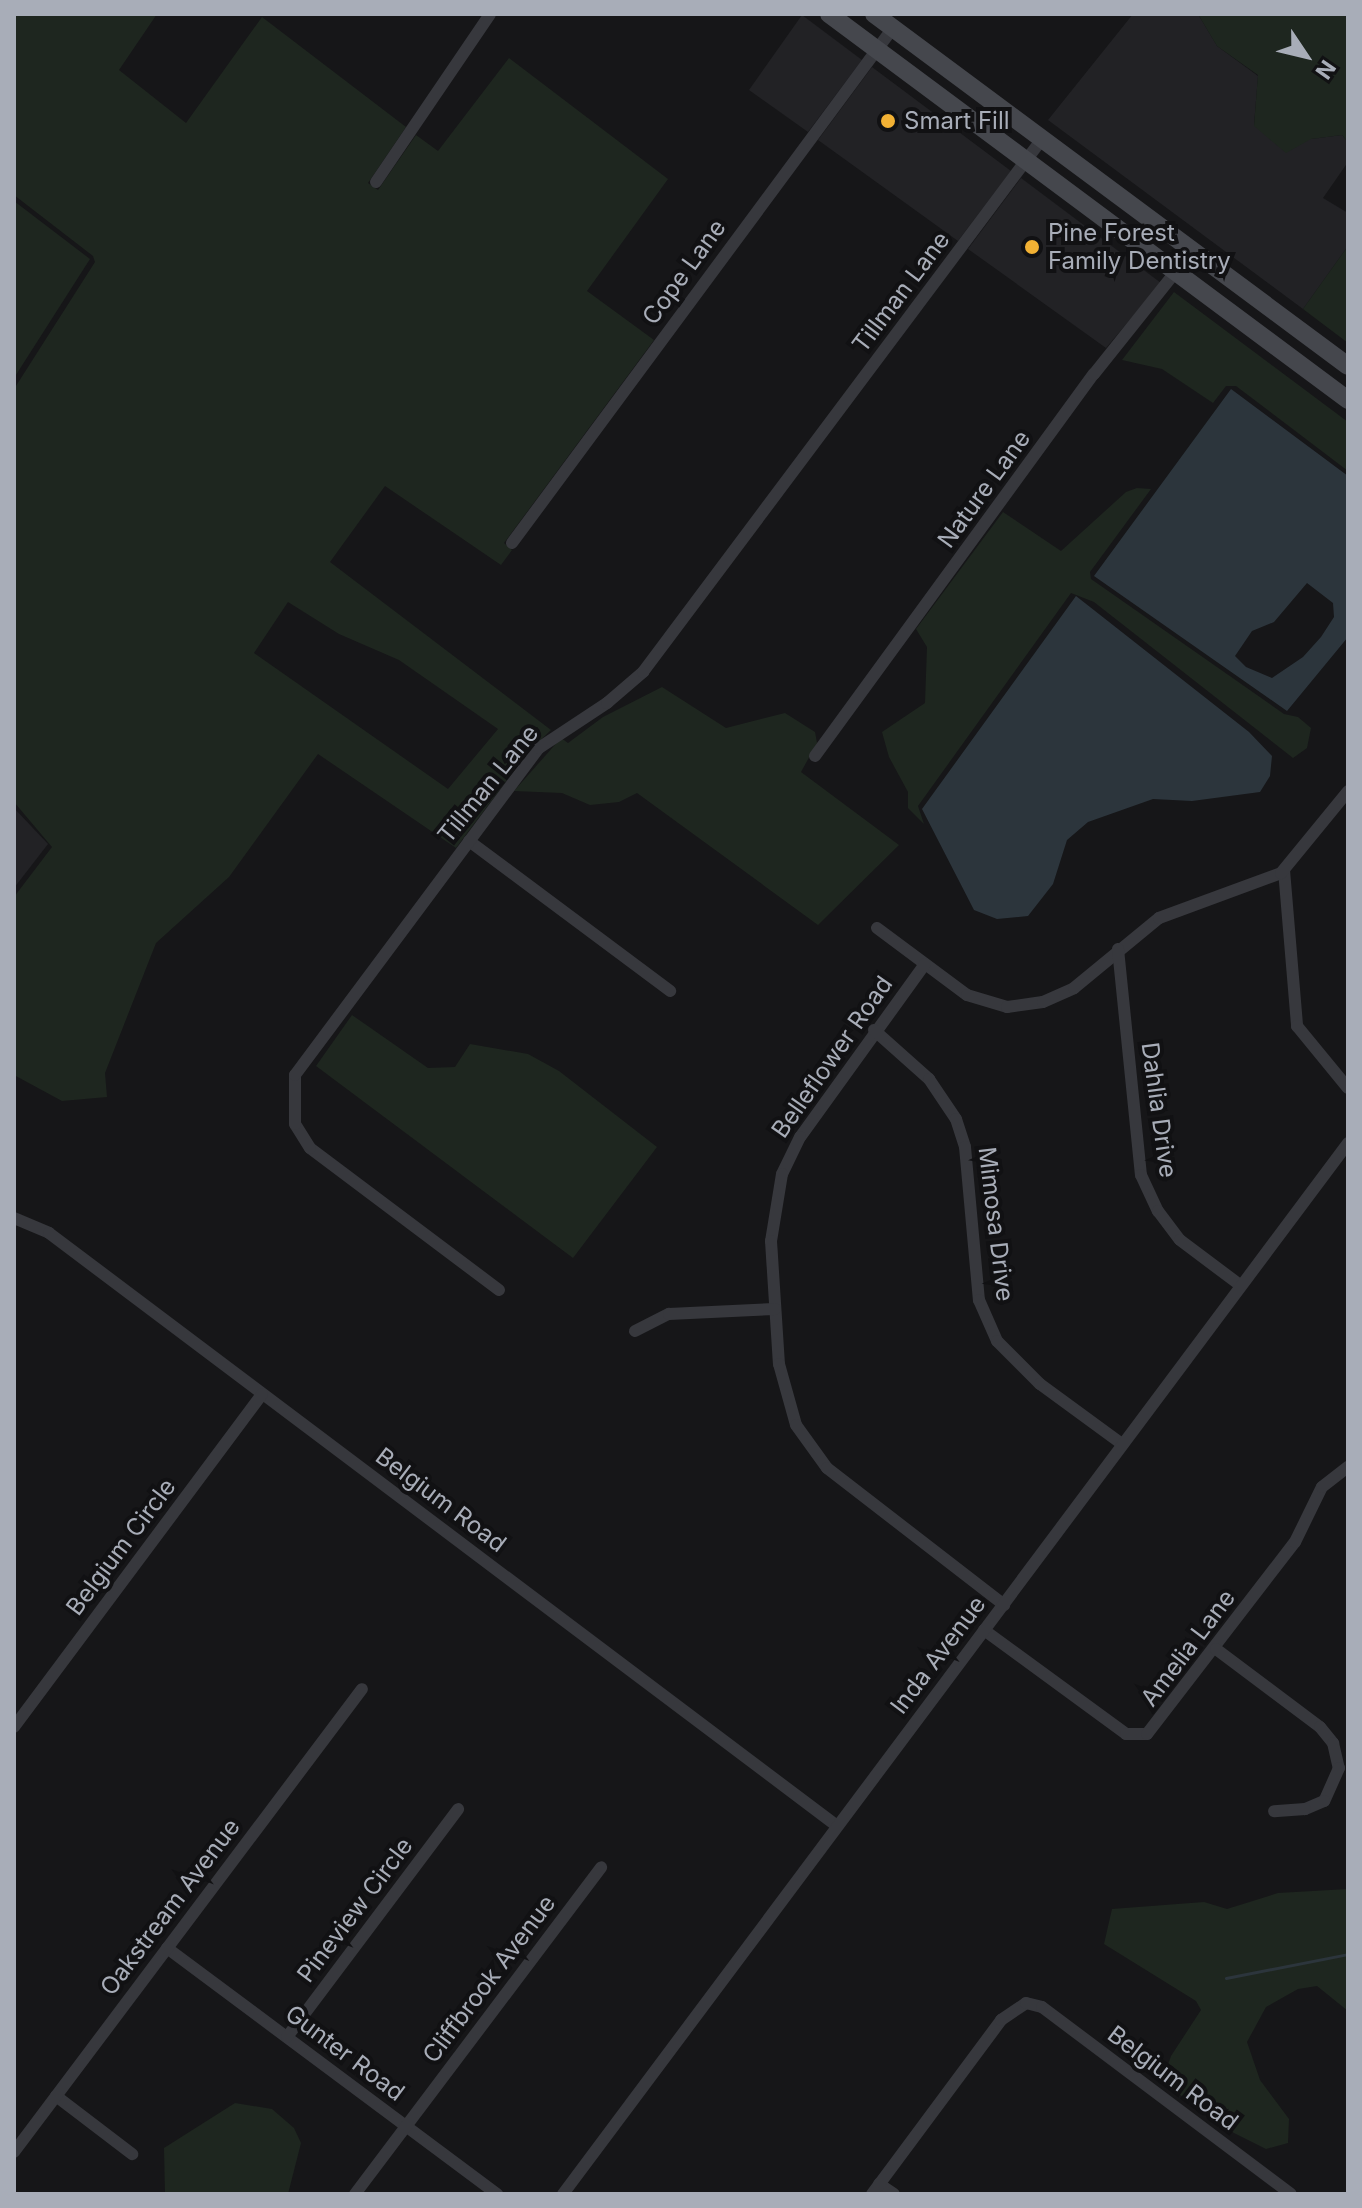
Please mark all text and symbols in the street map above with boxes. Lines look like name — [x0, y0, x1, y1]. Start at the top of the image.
north arrow — [1266, 16, 1346, 96]
text: N — [1310, 55, 1341, 84]
place label: Smart Fill — [904, 107, 1010, 135]
marker: Smart Fill — [879, 112, 897, 130]
street label: Cope Lane — [636, 214, 732, 330]
place label: Pine Forest Family Dentistry — [1048, 219, 1231, 275]
street label: Tillman Lane — [846, 226, 956, 358]
marker: Pine Forest Family Dentistry — [1023, 238, 1041, 256]
street label: Nature Lane — [932, 425, 1036, 553]
street label: Tillman Lane — [432, 719, 544, 849]
street label: Belleflower Road — [765, 971, 899, 1143]
street label: Dahlia Drive — [1135, 1040, 1183, 1180]
street label: Mimosa Drive — [972, 1145, 1020, 1303]
street label: Belgium Road — [370, 1442, 512, 1558]
street label: Belgium Circle — [60, 1473, 182, 1621]
street label: Amelia Lane — [1135, 1584, 1241, 1712]
street label: Inda Avenue — [884, 1590, 992, 1720]
street label: Oakstream Avenue — [94, 1813, 246, 2001]
street label: Pineview Circle — [291, 1832, 419, 1988]
street label: Cliffbrook Avenue — [417, 1890, 561, 2068]
street label: Gunter Road — [280, 1999, 410, 2107]
street label: Belgium Road — [1102, 2020, 1244, 2136]

